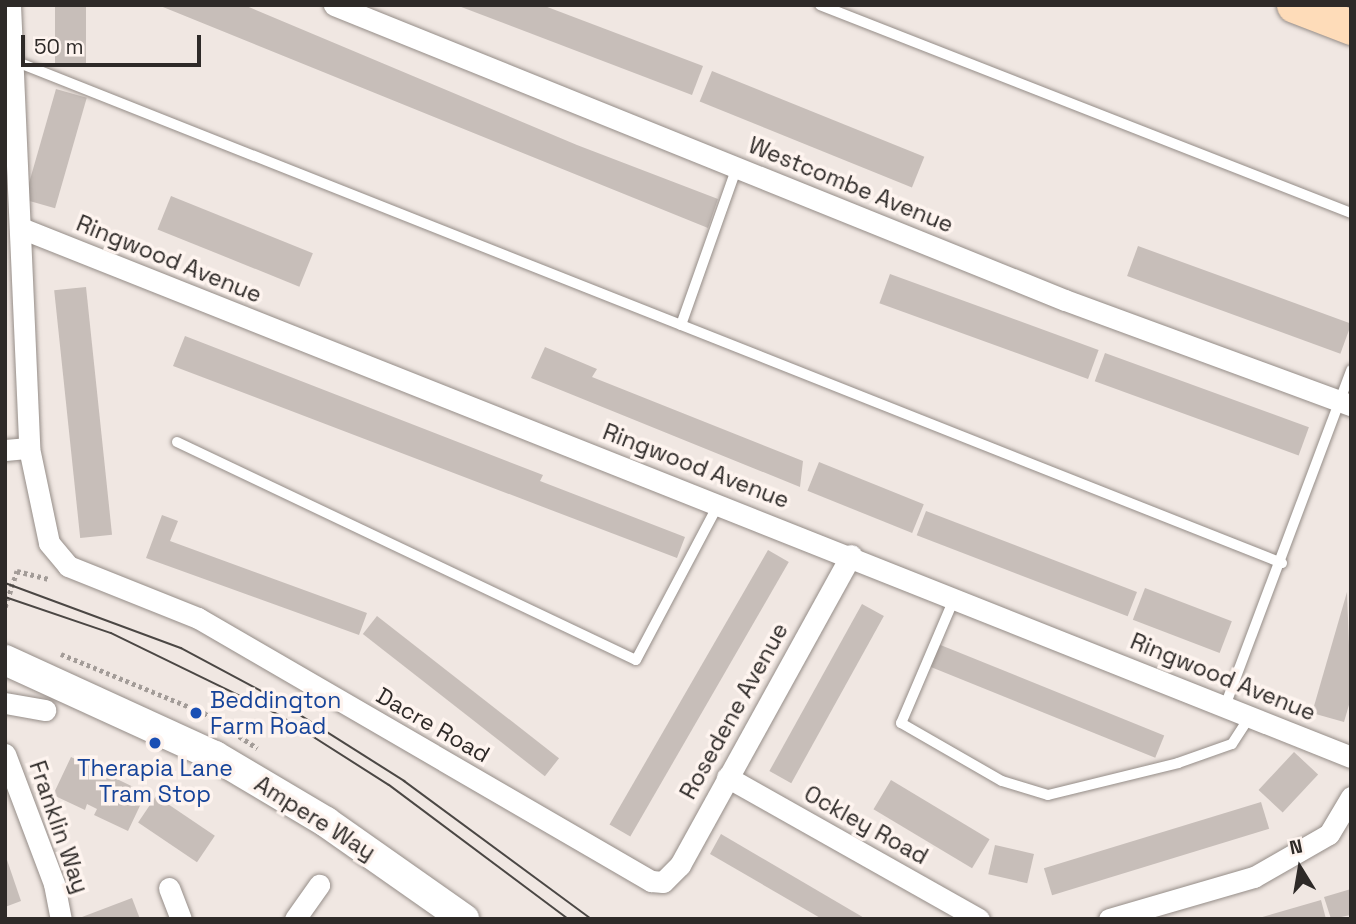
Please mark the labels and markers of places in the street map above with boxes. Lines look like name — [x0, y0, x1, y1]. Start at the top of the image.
place label: Beddington Farm Road — [210, 686, 341, 740]
marker: Beddington Farm Road — [188, 705, 204, 721]
marker: Therapia Lane Tram Stop — [147, 735, 163, 751]
place label: Therapia Lane Tram Stop — [77, 754, 233, 808]

